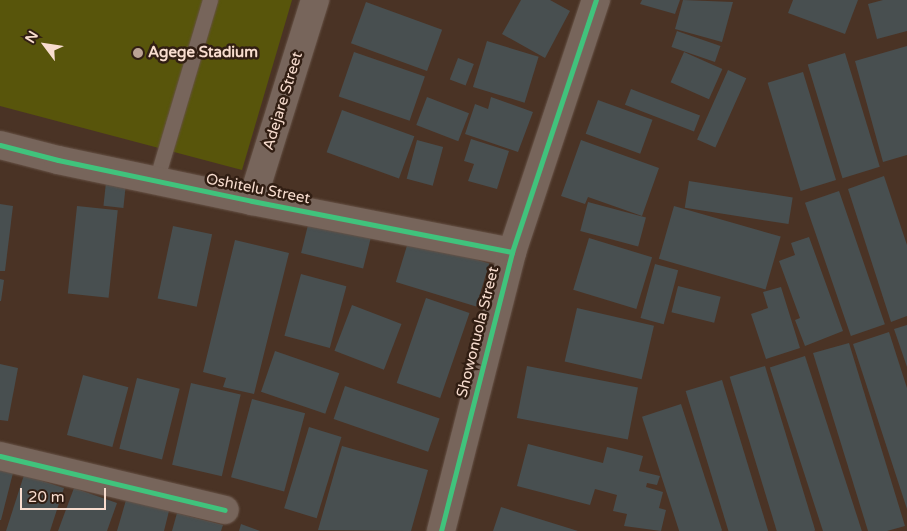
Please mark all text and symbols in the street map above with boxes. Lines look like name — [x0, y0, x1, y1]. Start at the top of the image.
north arrow — [20, 20, 70, 70]
text: N — [22, 28, 42, 46]
place label: Agege Stadium — [148, 44, 258, 62]
marker: Agege Stadium — [132, 47, 144, 59]
street label: Adejare Street — [259, 50, 307, 152]
street label: Oshitelu Street — [204, 170, 312, 208]
street label: Showonuola Street — [453, 265, 503, 399]
scale bar — [22, 478, 109, 510]
text: 20 m — [28, 488, 65, 506]

